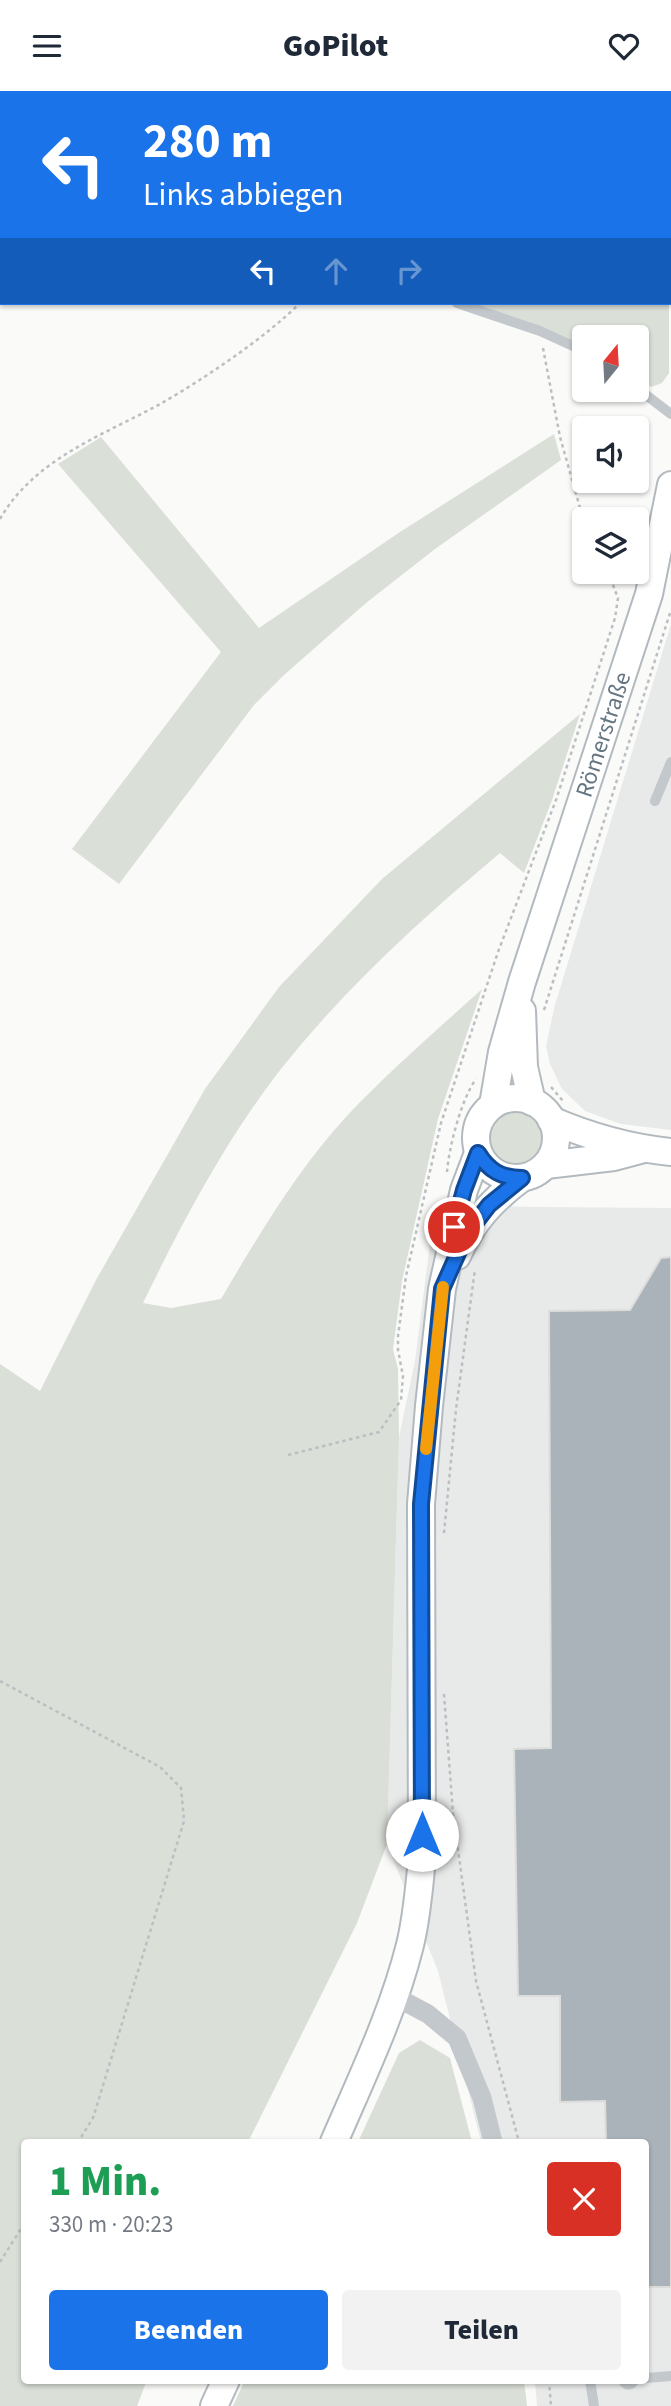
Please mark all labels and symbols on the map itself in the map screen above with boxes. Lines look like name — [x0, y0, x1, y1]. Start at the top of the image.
north arrow — [572, 325, 649, 403]
street label: Römerstraße — [566, 667, 640, 802]
pin — [424, 1197, 484, 1257]
position arrow — [385, 1798, 459, 1872]

